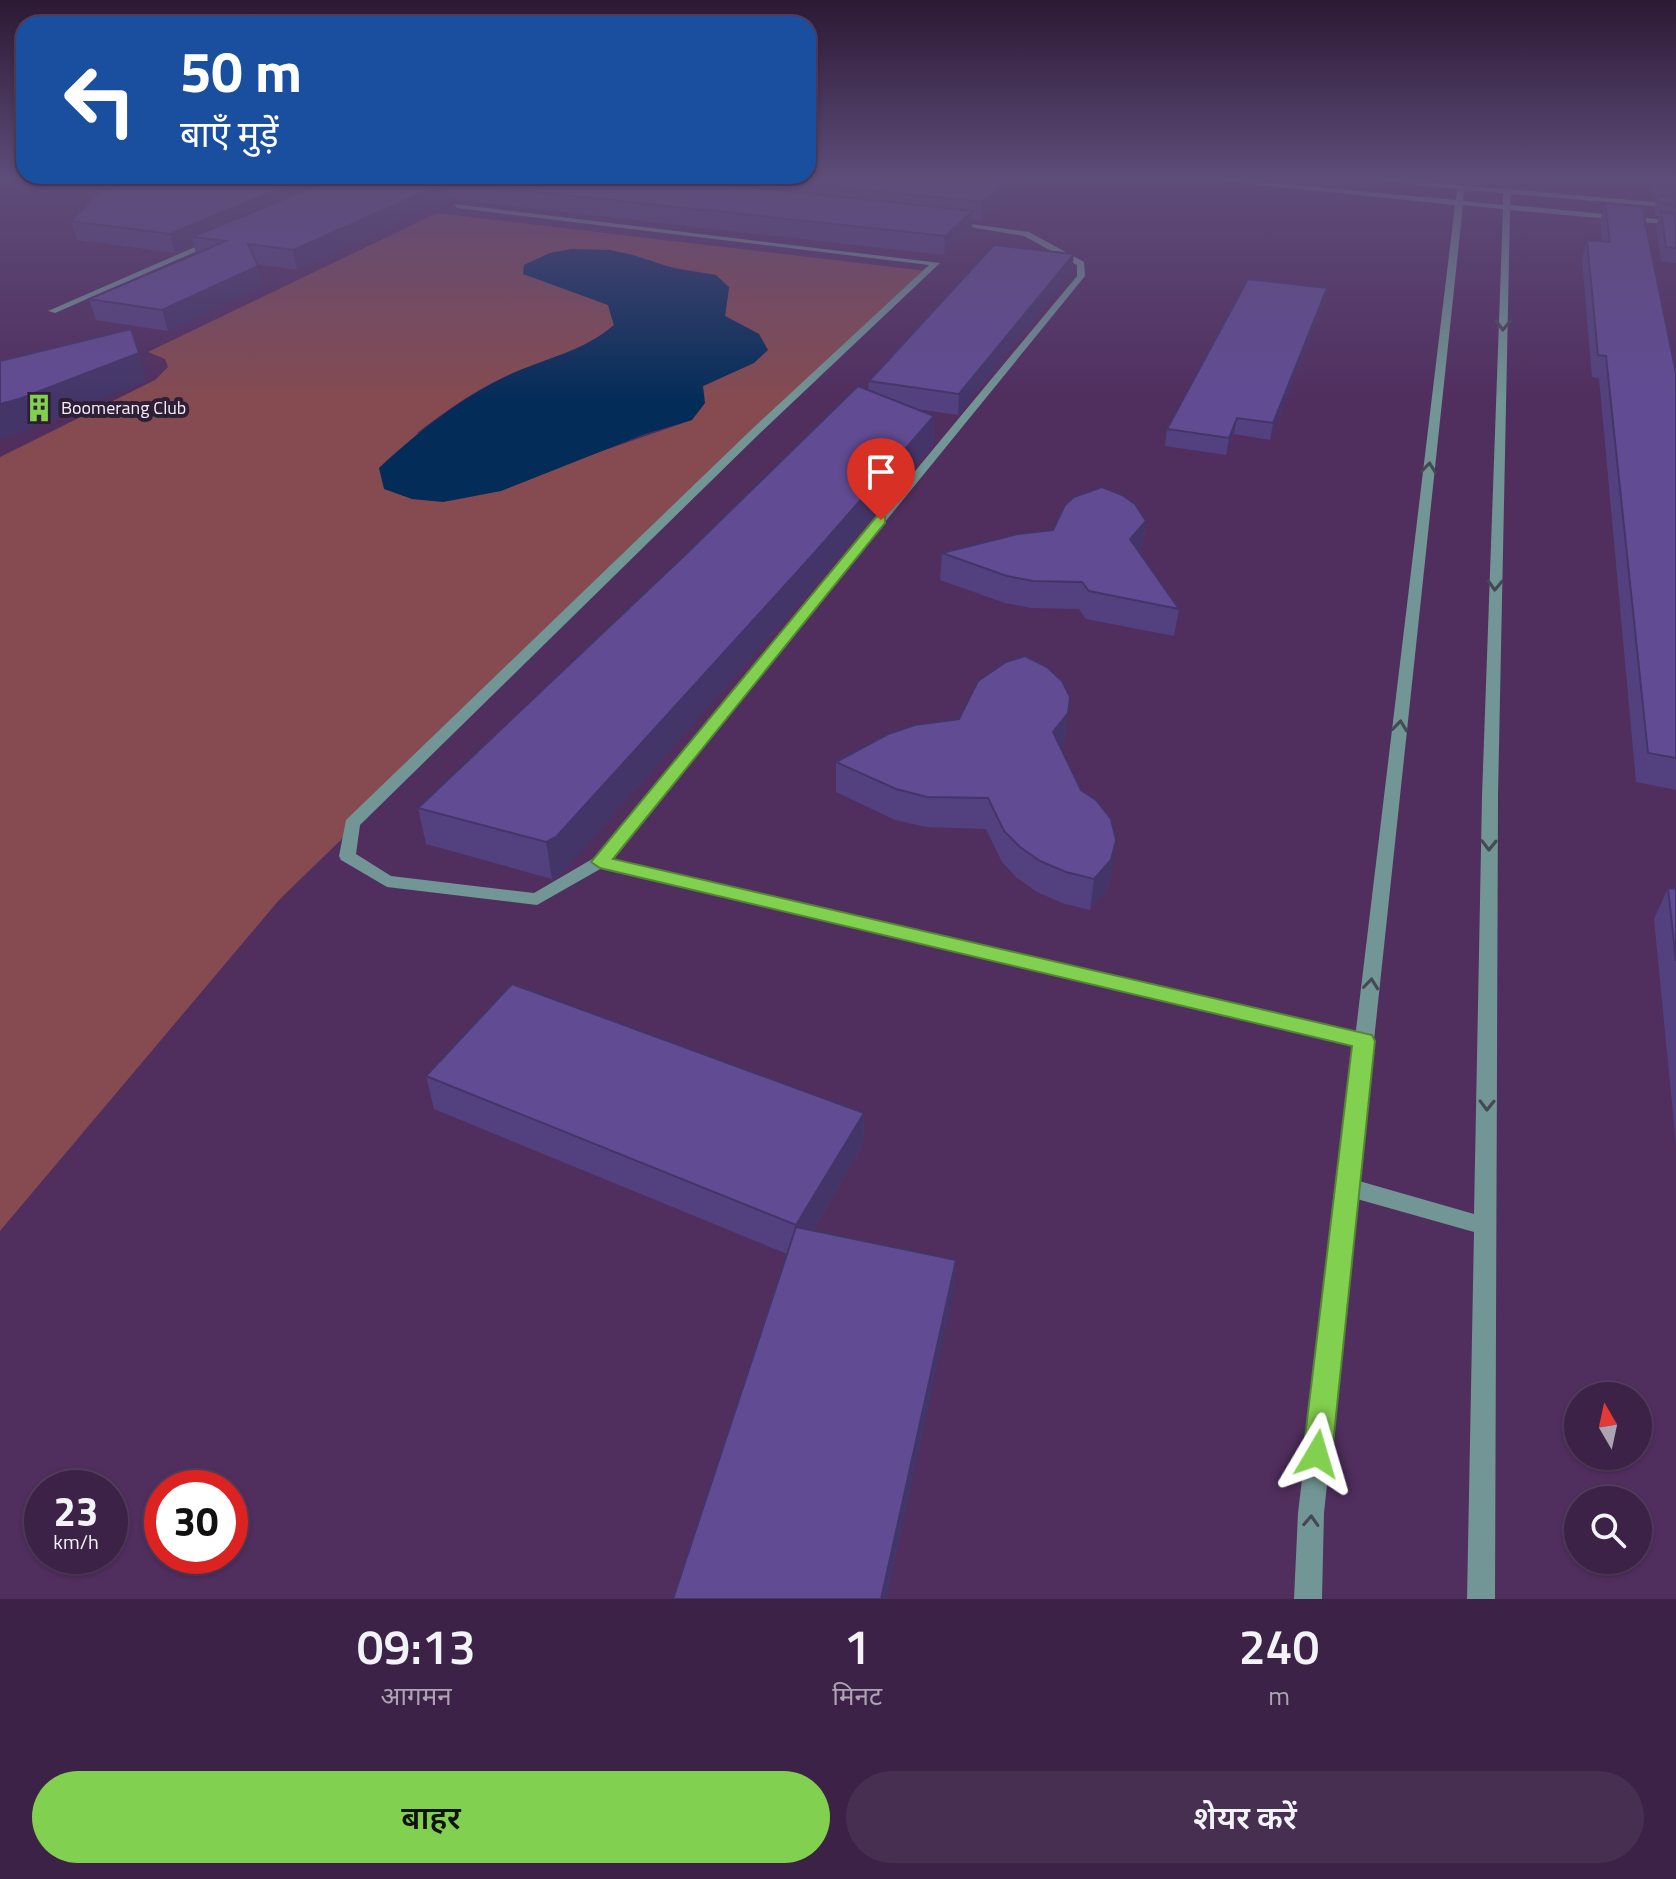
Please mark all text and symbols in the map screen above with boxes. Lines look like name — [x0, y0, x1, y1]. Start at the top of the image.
text: 50 m — [180, 29, 302, 114]
icon: left — [48, 48, 152, 152]
text: बाएँ मुड़ें — [180, 106, 279, 161]
one-way arrow — [1494, 319, 1511, 332]
building icon: Boomerang Club — [24, 393, 54, 423]
place label: Boomerang Club — [61, 394, 186, 421]
pin — [847, 438, 915, 520]
icon: arrive — [859, 450, 903, 494]
one-way arrow — [1420, 461, 1437, 475]
one-way arrow — [1487, 579, 1504, 592]
one-way arrow — [1391, 719, 1408, 732]
one-way arrow — [1480, 839, 1498, 852]
one-way arrow — [1362, 978, 1379, 991]
one-way arrow — [1478, 1099, 1495, 1112]
north arrow — [1564, 1382, 1652, 1470]
map controls — [1564, 1382, 1652, 1574]
position arrow — [1275, 1412, 1359, 1496]
speed limit sign: 30 — [144, 1470, 248, 1574]
text: 23 — [54, 1481, 98, 1542]
button: search — [1564, 1486, 1652, 1574]
one-way arrow — [1302, 1514, 1319, 1527]
text: km/h — [53, 1526, 99, 1557]
text: 09:13 — [357, 1610, 476, 1683]
text: 1 — [844, 1610, 871, 1683]
text: 240 — [1239, 1610, 1319, 1683]
text: आगमन — [381, 1676, 452, 1715]
text: मिनट — [832, 1676, 882, 1715]
text: m — [1268, 1676, 1290, 1715]
button: बाहर — [32, 1771, 830, 1863]
button: शेयर करें — [846, 1771, 1644, 1863]

